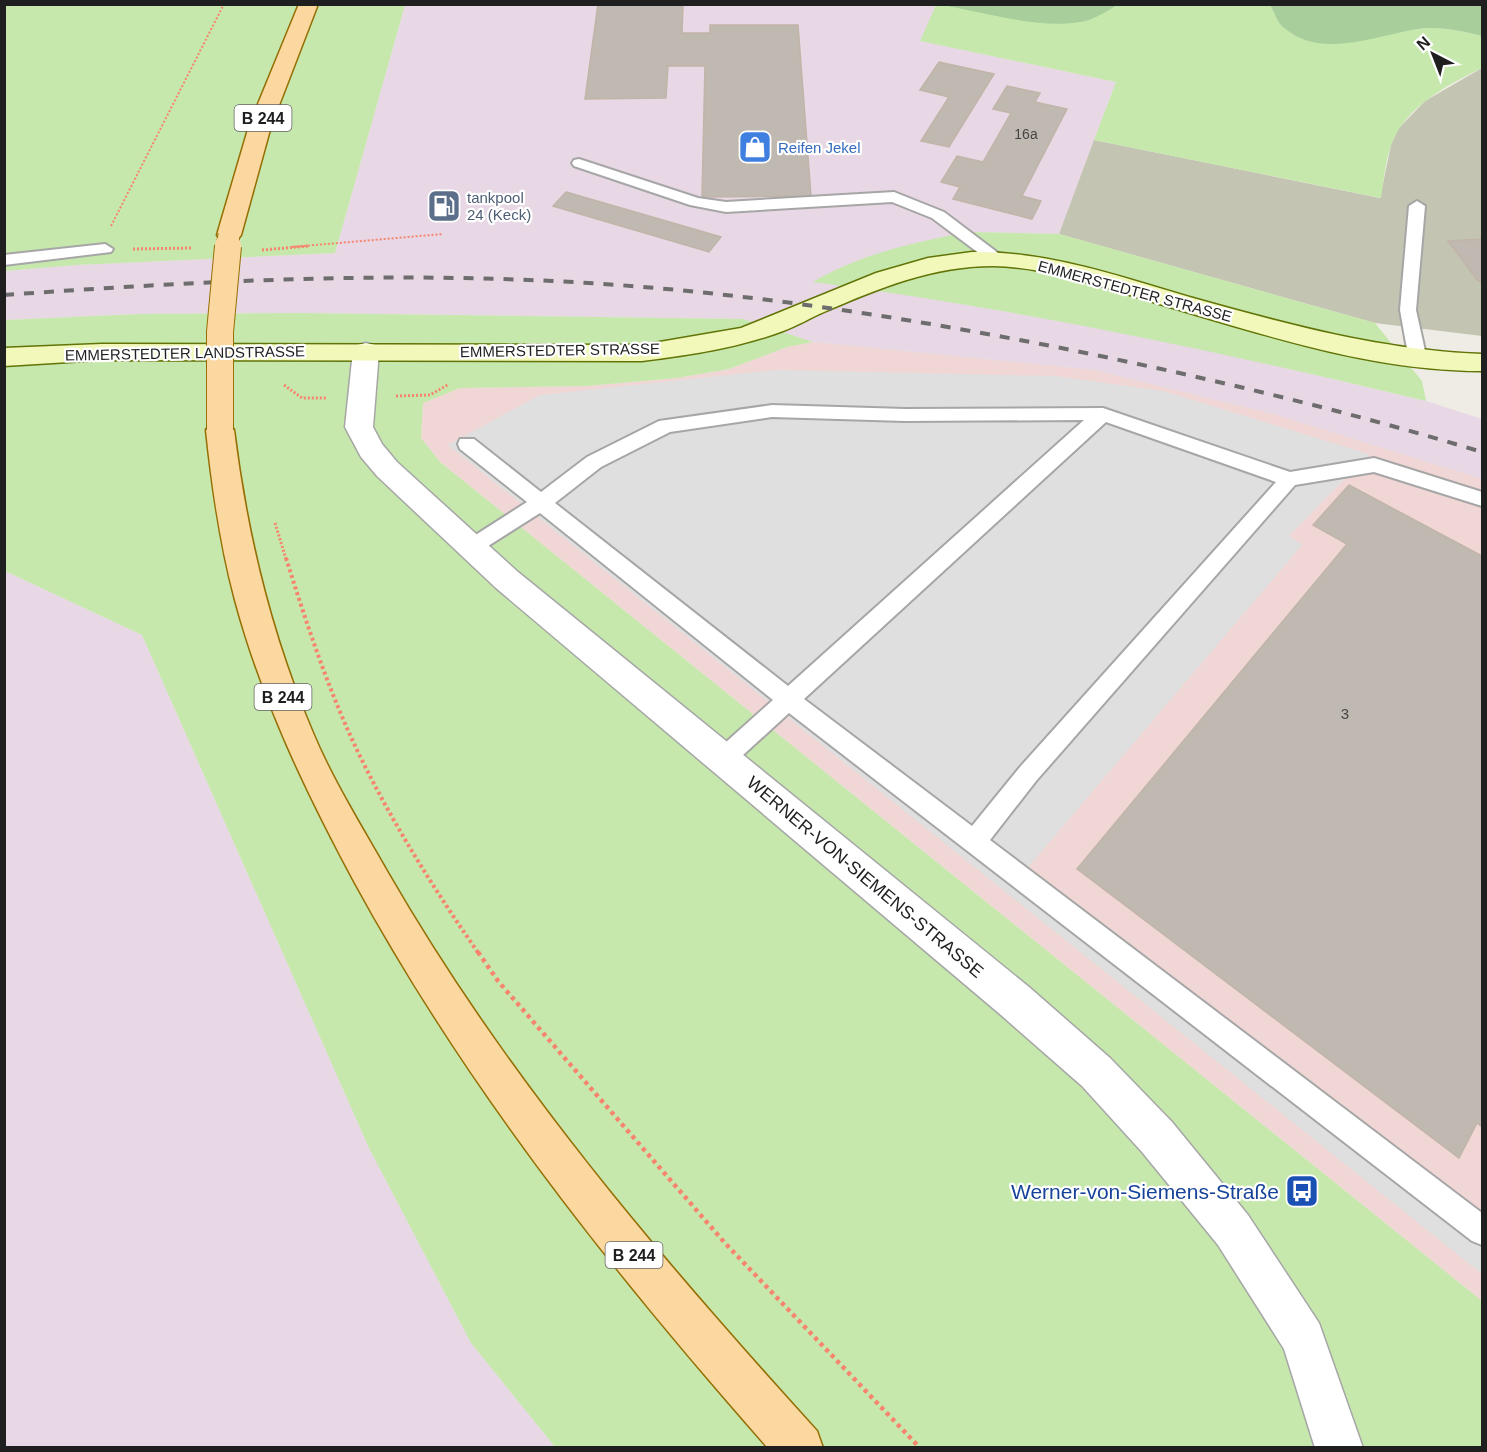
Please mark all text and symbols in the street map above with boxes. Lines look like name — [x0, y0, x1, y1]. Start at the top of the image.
north arrow — [1403, 24, 1463, 84]
text: N — [1413, 33, 1433, 53]
road number: B 244 — [234, 105, 292, 131]
house number: 16a — [1014, 126, 1038, 142]
shop icon: Reifen Jekel — [737, 129, 773, 165]
place label: Reifen Jekel — [778, 139, 861, 156]
fuel station icon: tankpool 24 (Keck) — [426, 188, 462, 224]
place label: tankpool 24 (Keck) — [467, 189, 531, 223]
street label: EMMERSTEDTER STRASSE — [1036, 257, 1234, 325]
street label: EMMERSTEDTER STRASSE — [460, 340, 660, 360]
street label: EMMERSTEDTER LANDSTRASSE — [65, 342, 305, 364]
road number: B 244 — [254, 684, 312, 710]
house number: 3 — [1341, 705, 1349, 722]
street label: WERNER-VON-SIEMENS-STRASSE — [743, 772, 987, 982]
bus stop icon: Werner-von-Siemens-Straße — [1284, 1173, 1320, 1209]
place label: Werner-von-Siemens-Straße — [1011, 1180, 1279, 1203]
road number: B 244 — [606, 1242, 662, 1268]

